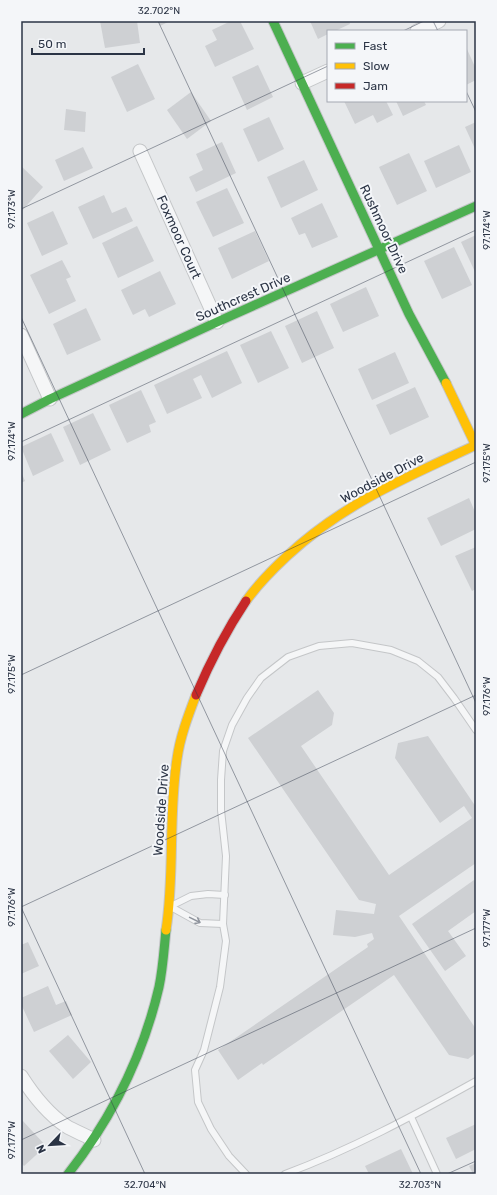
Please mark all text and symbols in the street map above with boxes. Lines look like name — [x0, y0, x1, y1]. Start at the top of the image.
text: 32.702°N — [138, 5, 180, 17]
scale bar — [32, 30, 144, 56]
legend — [327, 30, 467, 102]
text: 50 m — [38, 37, 66, 51]
text: Fast — [363, 39, 387, 53]
text: Slow — [363, 59, 390, 73]
text: Jam — [363, 79, 388, 93]
street label: Rushmoor Drive — [357, 182, 411, 276]
text: 97.173°W — [6, 189, 18, 229]
street label: Foxmoor Court — [154, 193, 204, 281]
text: 97.174°W — [481, 210, 493, 250]
street label: Southcrest Drive — [193, 269, 293, 325]
text: 97.174°W — [6, 421, 18, 461]
text: 97.175°W — [481, 443, 493, 483]
street label: Woodside Drive — [338, 450, 426, 506]
text: 97.175°W — [6, 654, 18, 694]
text: 97.176°W — [481, 676, 493, 716]
street label: Woodside Drive — [150, 764, 172, 856]
text: 97.176°W — [6, 887, 18, 927]
text: 97.177°W — [481, 909, 493, 947]
one-way arrow — [189, 917, 201, 924]
text: 97.177°W — [6, 1121, 18, 1159]
north arrow — [30, 1125, 70, 1165]
text: N — [34, 1143, 49, 1155]
text: 32.704°N — [124, 1179, 166, 1191]
text: 32.703°N — [399, 1179, 441, 1191]

